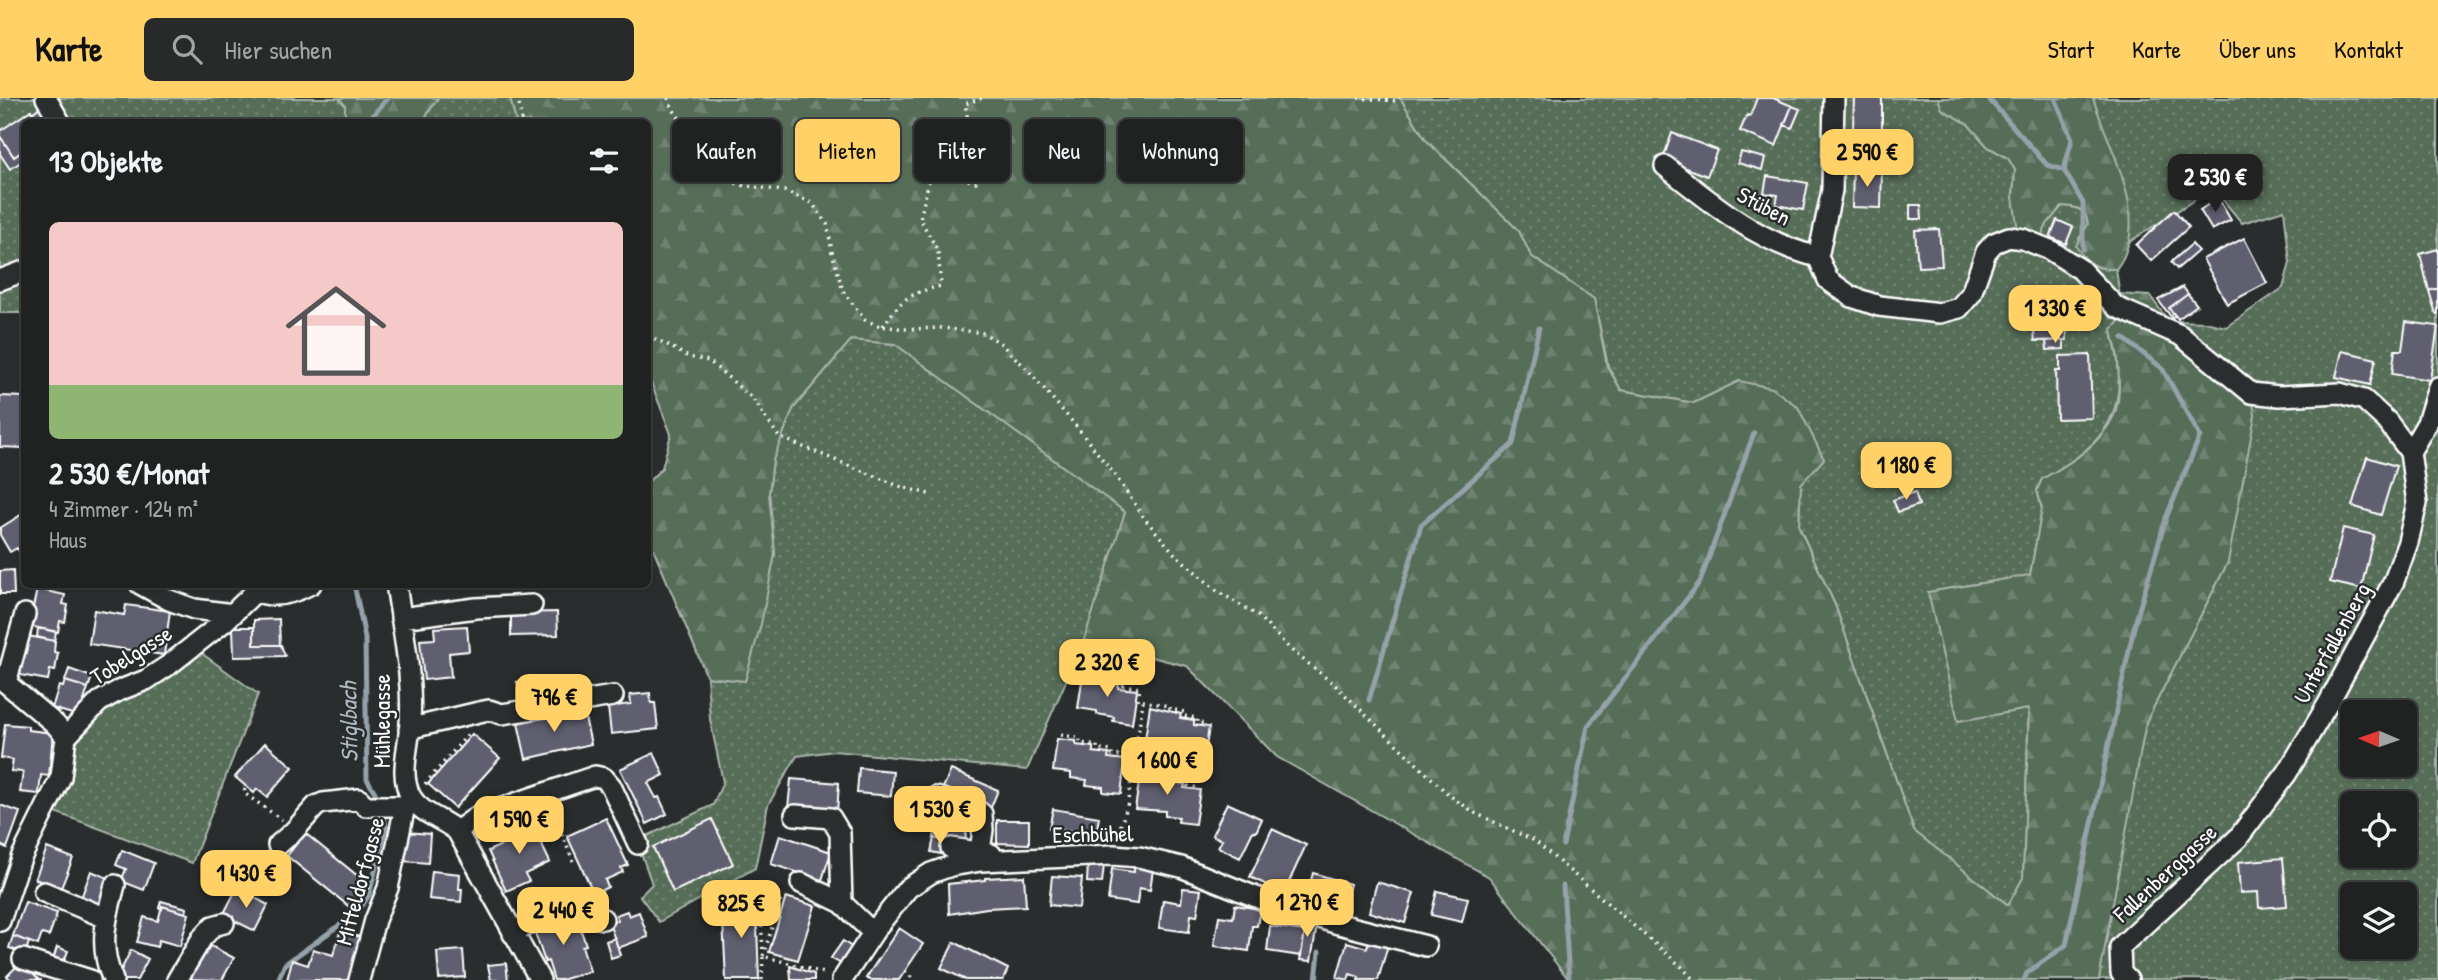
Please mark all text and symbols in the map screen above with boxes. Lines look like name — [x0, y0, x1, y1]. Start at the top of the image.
search box — [144, 18, 634, 81]
text: Karte — [35, 27, 102, 71]
icon: search — [168, 30, 206, 68]
text: Hier suchen — [224, 32, 332, 67]
text: Start — [2048, 33, 2094, 65]
text: Karte — [2132, 33, 2181, 65]
text: Über uns — [2219, 33, 2296, 65]
text: Kontakt — [2334, 33, 2403, 65]
chip: Kaufen — [672, 119, 781, 182]
chip: Mieten — [795, 119, 900, 182]
chip: Filter — [914, 119, 1010, 182]
chip: Neu — [1024, 119, 1104, 182]
chip: Wohnung — [1118, 119, 1243, 182]
pin: 2 590 € — [1802, 130, 1932, 189]
text: 2 590 € — [1837, 136, 1897, 167]
text: 13 Objekte — [49, 141, 163, 181]
icon: filters — [585, 142, 623, 180]
pin: 2 530 € — [2150, 155, 2280, 214]
text: 2 530 € — [2184, 161, 2246, 192]
street label: Stüben — [1732, 179, 1797, 233]
icon: home — [273, 268, 399, 394]
pin: 1 330 € — [1990, 286, 2120, 345]
text: 1 330 € — [2025, 292, 2085, 323]
pin: 1 180 € — [1841, 442, 1971, 502]
text: 1 180 € — [1877, 449, 1935, 480]
text: 2 530 €/Monat — [49, 453, 209, 493]
text: 4 Zimmer · 124 m² — [49, 493, 198, 524]
text: Haus — [49, 524, 87, 555]
street label: Unterfallenberg — [2286, 577, 2377, 709]
street label: Tobelgasse — [84, 617, 177, 692]
pin: 2 320 € — [1042, 640, 1172, 699]
text: 2 320 € — [1075, 646, 1139, 677]
street label: Mühlegasse — [366, 674, 397, 768]
pin: 796 € — [505, 674, 603, 734]
water label: Stiglbach — [331, 680, 366, 762]
text: 796 € — [531, 681, 577, 712]
north arrow — [2340, 700, 2417, 777]
map controls — [2340, 700, 2417, 959]
pin: 1 600 € — [1102, 738, 1232, 797]
text: 1 600 € — [1137, 744, 1197, 775]
pin: 1 530 € — [875, 786, 1005, 846]
button: locate — [2340, 791, 2417, 868]
text: 1 530 € — [910, 793, 970, 824]
pin: 1 590 € — [454, 796, 584, 856]
text: 1 590 € — [490, 803, 548, 834]
street label: Mitteldorfgasse — [328, 813, 391, 948]
street label: Eschbühel — [1052, 817, 1135, 850]
street label: Fallenberggasse — [2105, 817, 2223, 929]
pin: 1 430 € — [181, 850, 311, 910]
text: 1 430 € — [216, 857, 276, 888]
pin: 825 € — [692, 880, 790, 940]
pin: 1 270 € — [1242, 880, 1372, 939]
button: layers — [2340, 882, 2417, 959]
text: 1 270 € — [1276, 886, 1338, 917]
text: 825 € — [718, 887, 764, 918]
pin: 2 440 € — [498, 888, 628, 947]
text: 2 440 € — [533, 894, 593, 925]

